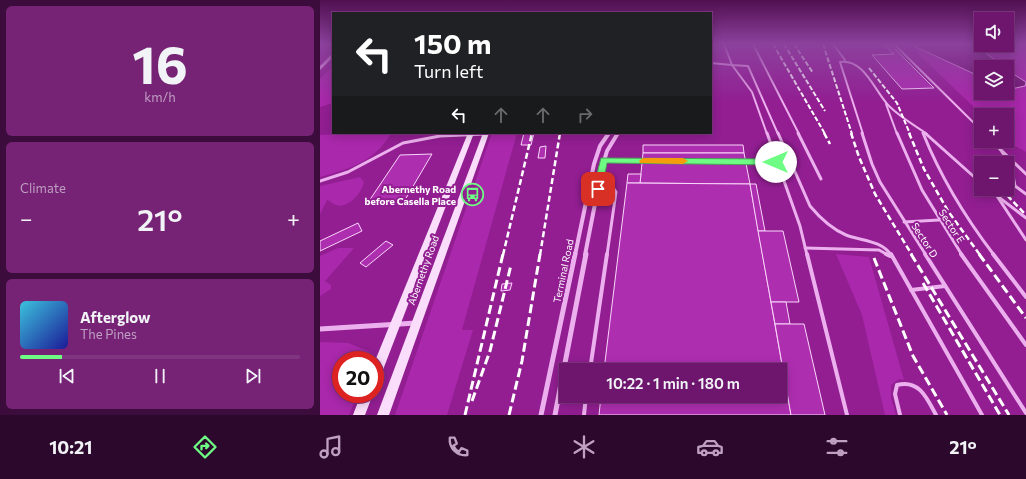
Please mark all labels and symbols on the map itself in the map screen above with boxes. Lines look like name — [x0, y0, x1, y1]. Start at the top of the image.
position arrow — [755, 141, 797, 183]
pin — [581, 172, 615, 206]
bus stop icon: Abernethy Road before Casella Place — [459, 182, 485, 208]
place label: Abernethy Road before Casella Place — [365, 183, 456, 207]
street label: Sector E — [937, 207, 967, 245]
street label: Sector D — [909, 220, 941, 260]
street label: Abernethy Road — [405, 233, 441, 306]
street label: Terminal Road — [550, 238, 576, 304]
speed limit sign: 20 — [332, 351, 384, 403]

